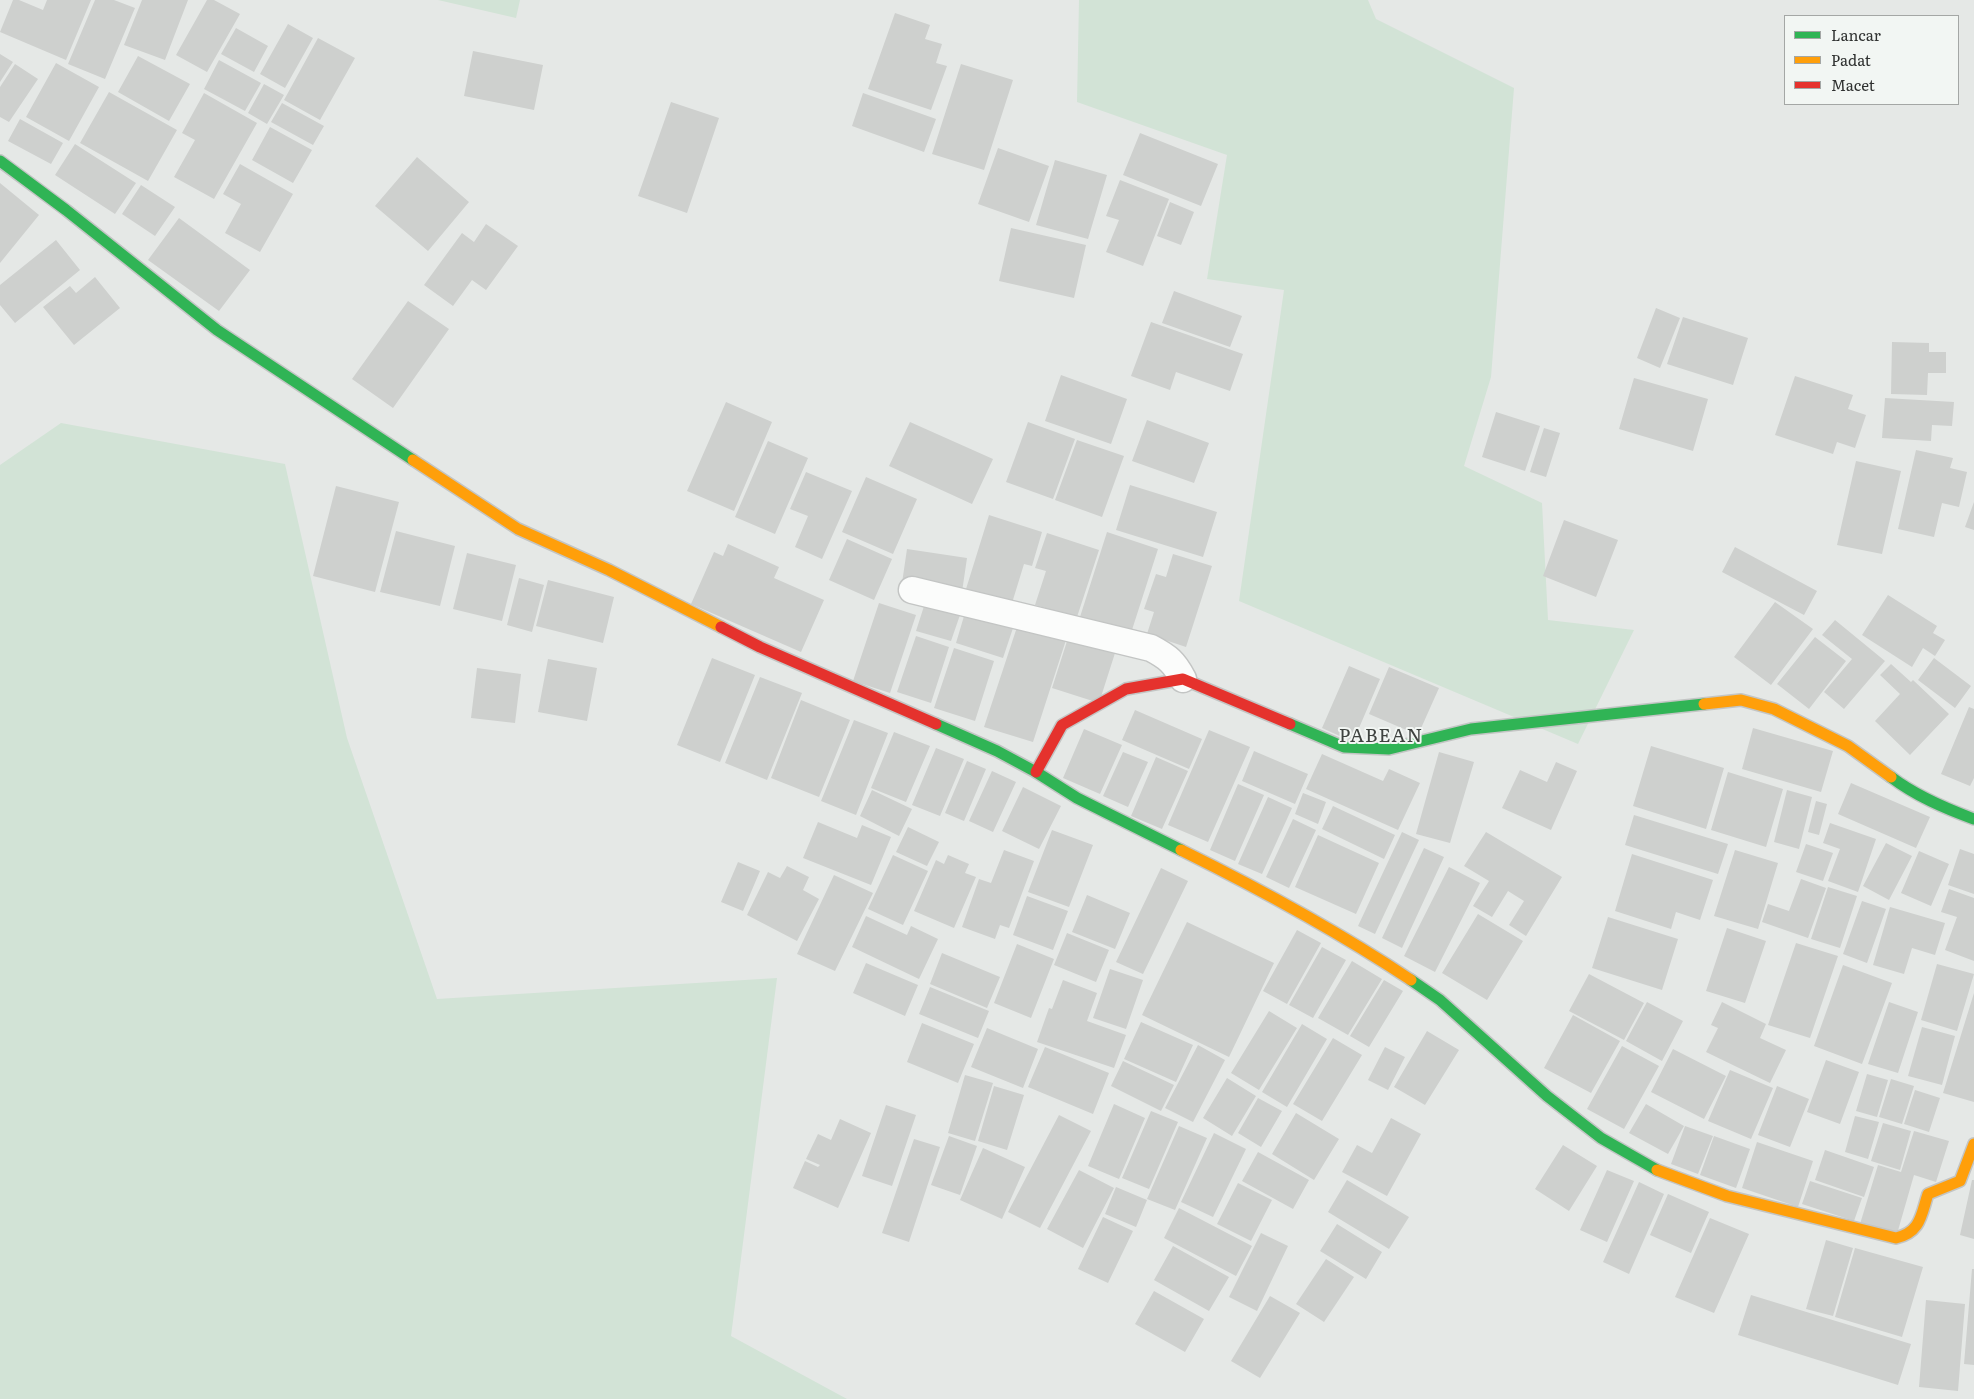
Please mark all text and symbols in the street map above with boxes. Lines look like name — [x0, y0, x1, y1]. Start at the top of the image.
legend — [1784, 15, 1959, 105]
text: Lancar — [1831, 23, 1881, 46]
text: Padat — [1831, 48, 1871, 71]
text: Macet — [1831, 73, 1875, 96]
district label: PABEAN — [1338, 725, 1424, 747]

